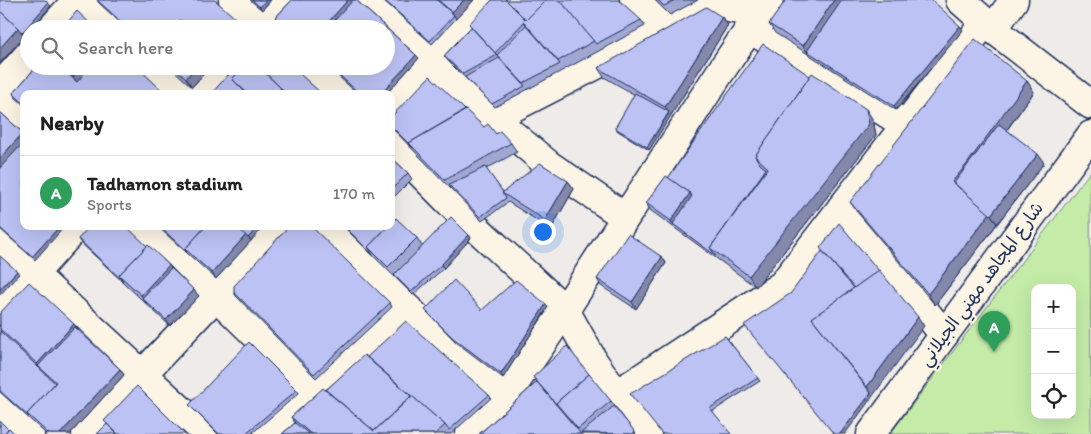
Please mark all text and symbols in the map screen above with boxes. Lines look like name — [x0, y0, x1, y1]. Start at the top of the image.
search box — [20, 20, 395, 75]
icon: search — [38, 34, 66, 62]
text: Search here — [78, 36, 173, 59]
text: Nearby — [40, 110, 104, 135]
text: Tadhamon stadium — [87, 172, 243, 195]
text: A — [51, 184, 61, 203]
text: 170 m — [333, 184, 375, 203]
text: Sports — [87, 195, 132, 214]
street label: شارع المجاهد مهني الجيلاني — [914, 198, 1052, 373]
your location — [530, 219, 556, 245]
map controls — [1031, 284, 1076, 419]
button: + — [1031, 284, 1076, 329]
pin: A — [978, 311, 1010, 352]
button: − — [1031, 329, 1076, 374]
button: locate — [1031, 374, 1076, 419]

